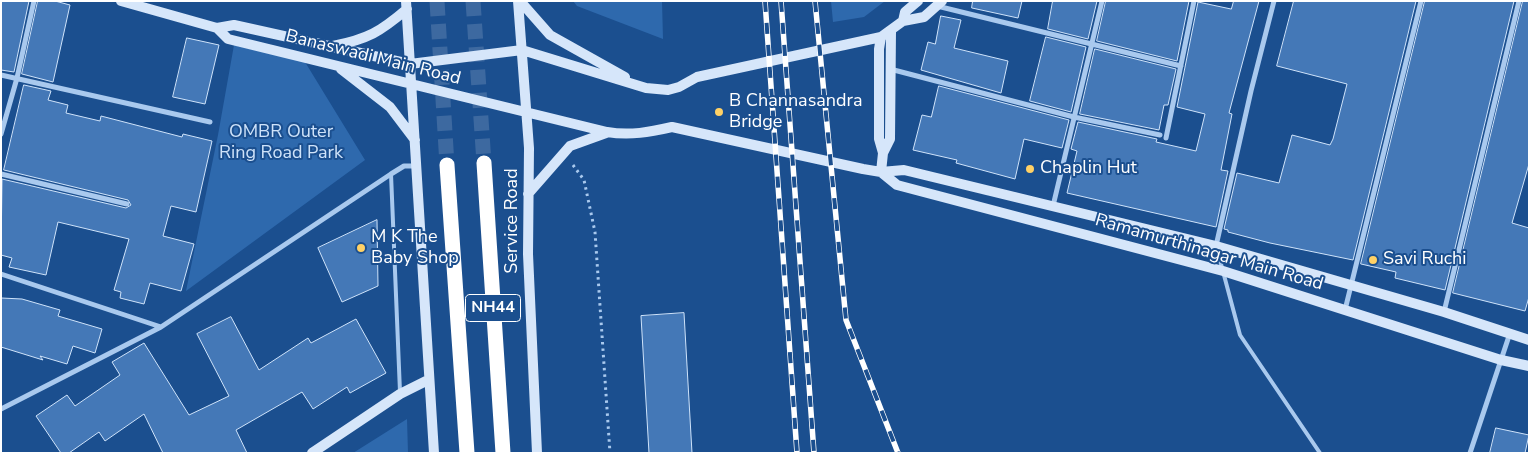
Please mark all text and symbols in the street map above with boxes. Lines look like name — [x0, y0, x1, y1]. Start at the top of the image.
street label: Banaswadi Main Road — [283, 26, 463, 90]
place label: B Channasandra Bridge — [729, 91, 862, 134]
marker: B Channasandra Bridge — [713, 106, 725, 118]
park label: OMBR Outer Ring Road Park — [219, 122, 343, 164]
place label: Chaplin Hut — [1040, 158, 1137, 180]
marker: Chaplin Hut — [1024, 163, 1036, 175]
street label: Service Road — [502, 168, 524, 274]
street label: Ramamurthinagar Main Road — [1092, 210, 1326, 296]
place label: M K The Baby Shop — [371, 227, 459, 270]
marker: M K The Baby Shop — [355, 242, 367, 254]
place label: Savi Ruchi — [1383, 249, 1466, 271]
marker: Savi Ruchi — [1367, 254, 1379, 266]
road number: NH44 — [466, 294, 520, 322]

